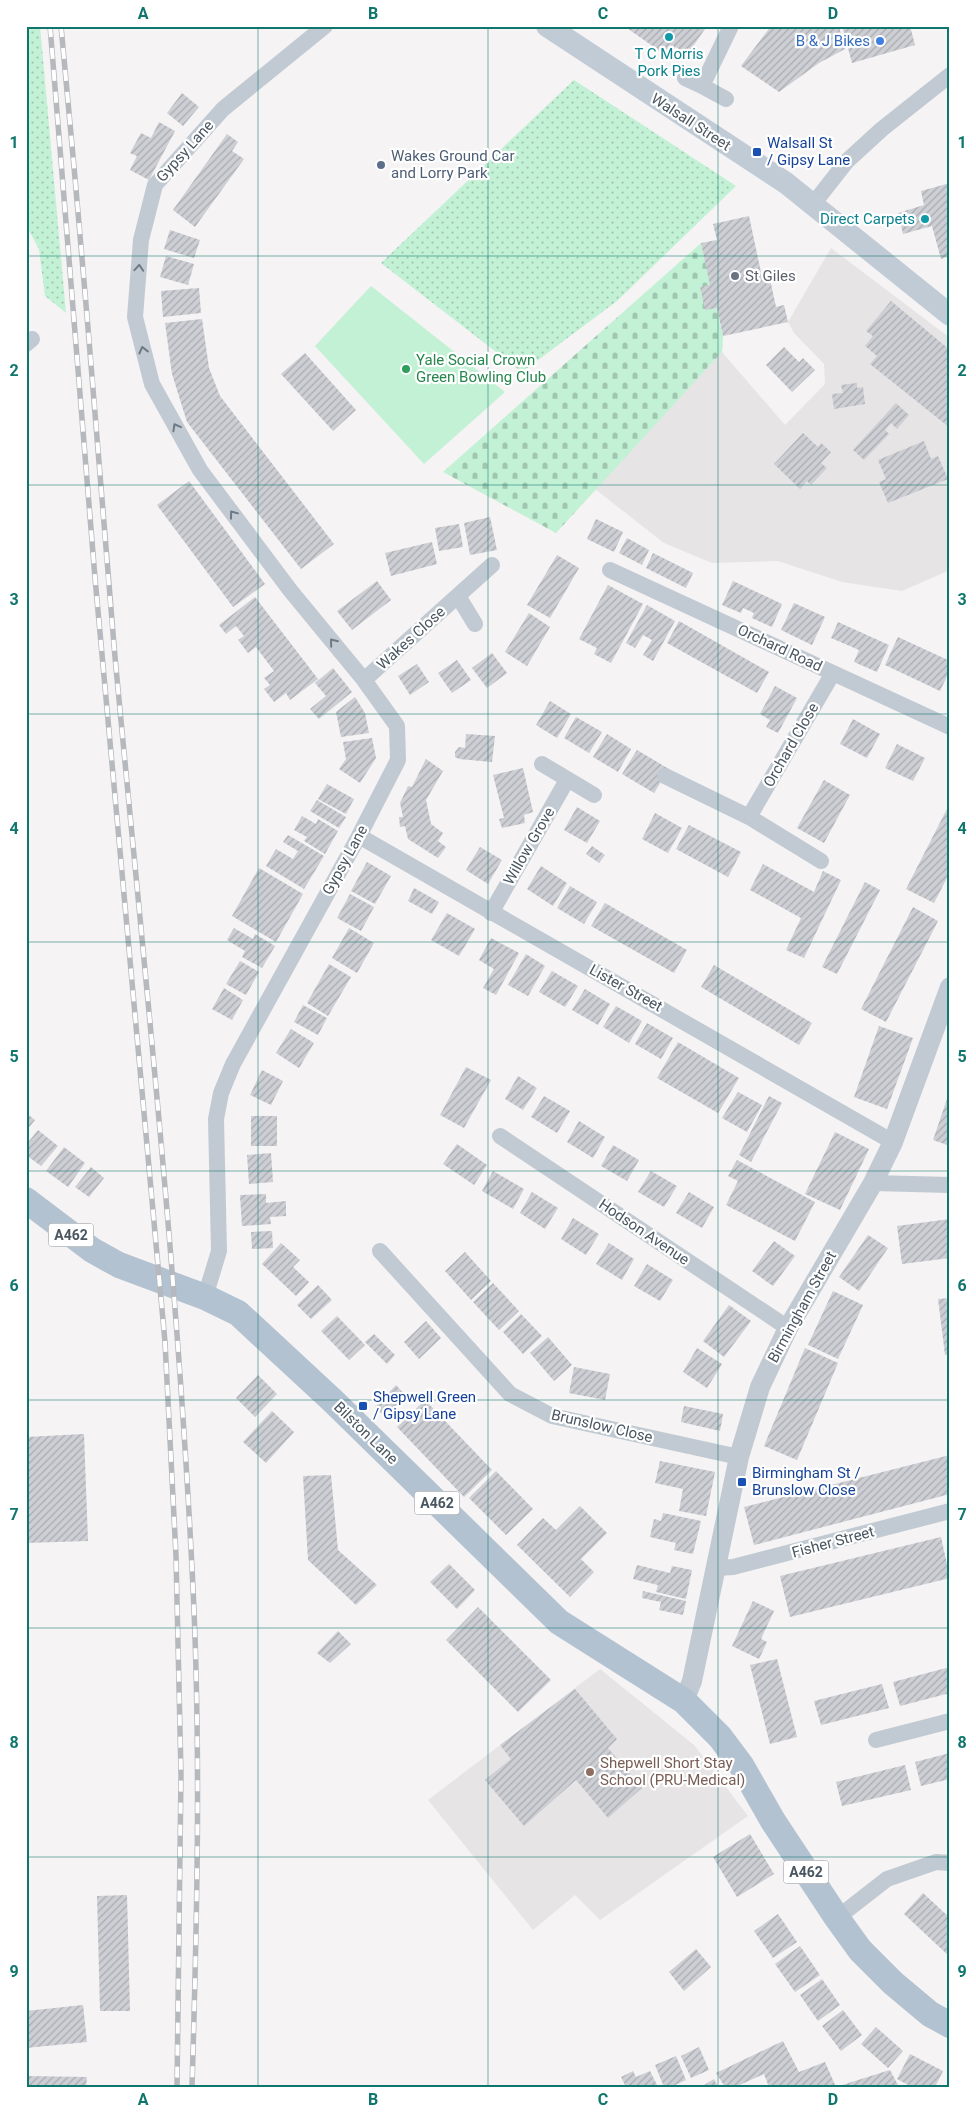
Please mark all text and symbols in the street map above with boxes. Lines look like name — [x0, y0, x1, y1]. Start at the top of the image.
text: A — [138, 4, 149, 23]
text: B — [368, 4, 378, 23]
text: C — [598, 4, 608, 23]
text: D — [828, 4, 838, 23]
marker: T C Morris Pork Pies — [663, 31, 675, 43]
place label: B & J Bikes — [796, 32, 870, 50]
marker: B & J Bikes — [874, 35, 886, 47]
place label: T C Morris Pork Pies — [634, 45, 704, 80]
street label: Walsall Street — [648, 90, 734, 154]
street label: Gypsy Lane — [153, 116, 217, 186]
text: 1 — [9, 133, 19, 152]
text: 1 — [957, 133, 967, 152]
place label: Walsall St / Gipsy Lane — [767, 134, 850, 169]
marker: Walsall St / Gipsy Lane — [751, 146, 763, 158]
place label: Wakes Ground Car and Lorry Park — [391, 147, 515, 182]
marker: Wakes Ground Car and Lorry Park — [375, 159, 387, 171]
place label: Direct Carpets — [820, 210, 915, 228]
marker: Direct Carpets — [919, 213, 931, 225]
one-way arrow — [133, 264, 144, 272]
place label: St Giles — [745, 267, 796, 285]
marker: St Giles — [729, 270, 741, 282]
one-way arrow — [138, 346, 149, 355]
place label: Yale Social Crown Green Bowling Club — [416, 351, 546, 386]
text: 2 — [9, 361, 19, 380]
text: 2 — [957, 361, 967, 380]
marker: Yale Social Crown Green Bowling Club — [400, 363, 412, 375]
one-way arrow — [172, 424, 182, 433]
one-way arrow — [230, 510, 239, 520]
text: 3 — [9, 590, 19, 609]
text: 3 — [957, 590, 967, 609]
street label: Wakes Close — [373, 603, 449, 673]
street label: Orchard Road — [735, 621, 825, 675]
one-way arrow — [329, 639, 338, 648]
street label: Orchard Close — [760, 700, 822, 790]
street label: Willow Grove — [500, 804, 558, 888]
text: 4 — [9, 819, 19, 838]
text: 4 — [957, 819, 967, 838]
street label: Gypsy Lane — [319, 822, 372, 898]
street label: Lister Street — [586, 961, 666, 1015]
text: 5 — [9, 1047, 19, 1066]
text: 5 — [957, 1047, 967, 1066]
street label: Hodson Avenue — [595, 1195, 693, 1269]
road number: A462 — [48, 1224, 94, 1246]
street label: Birmingham Street — [764, 1248, 840, 1366]
text: 6 — [9, 1276, 19, 1295]
text: 6 — [957, 1276, 967, 1295]
place label: Shepwell Green / Gipsy Lane — [373, 1388, 476, 1423]
street label: Bilston Lane — [330, 1398, 402, 1468]
marker: Shepwell Green / Gipsy Lane — [357, 1400, 369, 1412]
street label: Brunslow Close — [550, 1406, 655, 1446]
place label: Birmingham St / Brunslow Close — [752, 1464, 861, 1499]
marker: Birmingham St / Brunslow Close — [736, 1476, 748, 1488]
road number: A462 — [414, 1492, 460, 1515]
text: 7 — [9, 1505, 19, 1524]
text: 7 — [957, 1505, 967, 1524]
street label: Fisher Street — [790, 1522, 876, 1562]
text: 8 — [9, 1733, 19, 1752]
text: 8 — [957, 1733, 967, 1752]
place label: Shepwell Short Stay School (PRU-Medical) — [600, 1754, 745, 1789]
marker: Shepwell Short Stay School (PRU-Medical) — [584, 1766, 596, 1778]
road number: A462 — [784, 1860, 828, 1884]
text: 9 — [9, 1962, 19, 1981]
text: 9 — [957, 1962, 967, 1981]
text: A — [138, 2090, 149, 2109]
text: B — [368, 2090, 378, 2109]
text: C — [598, 2090, 608, 2109]
text: D — [828, 2090, 838, 2109]

